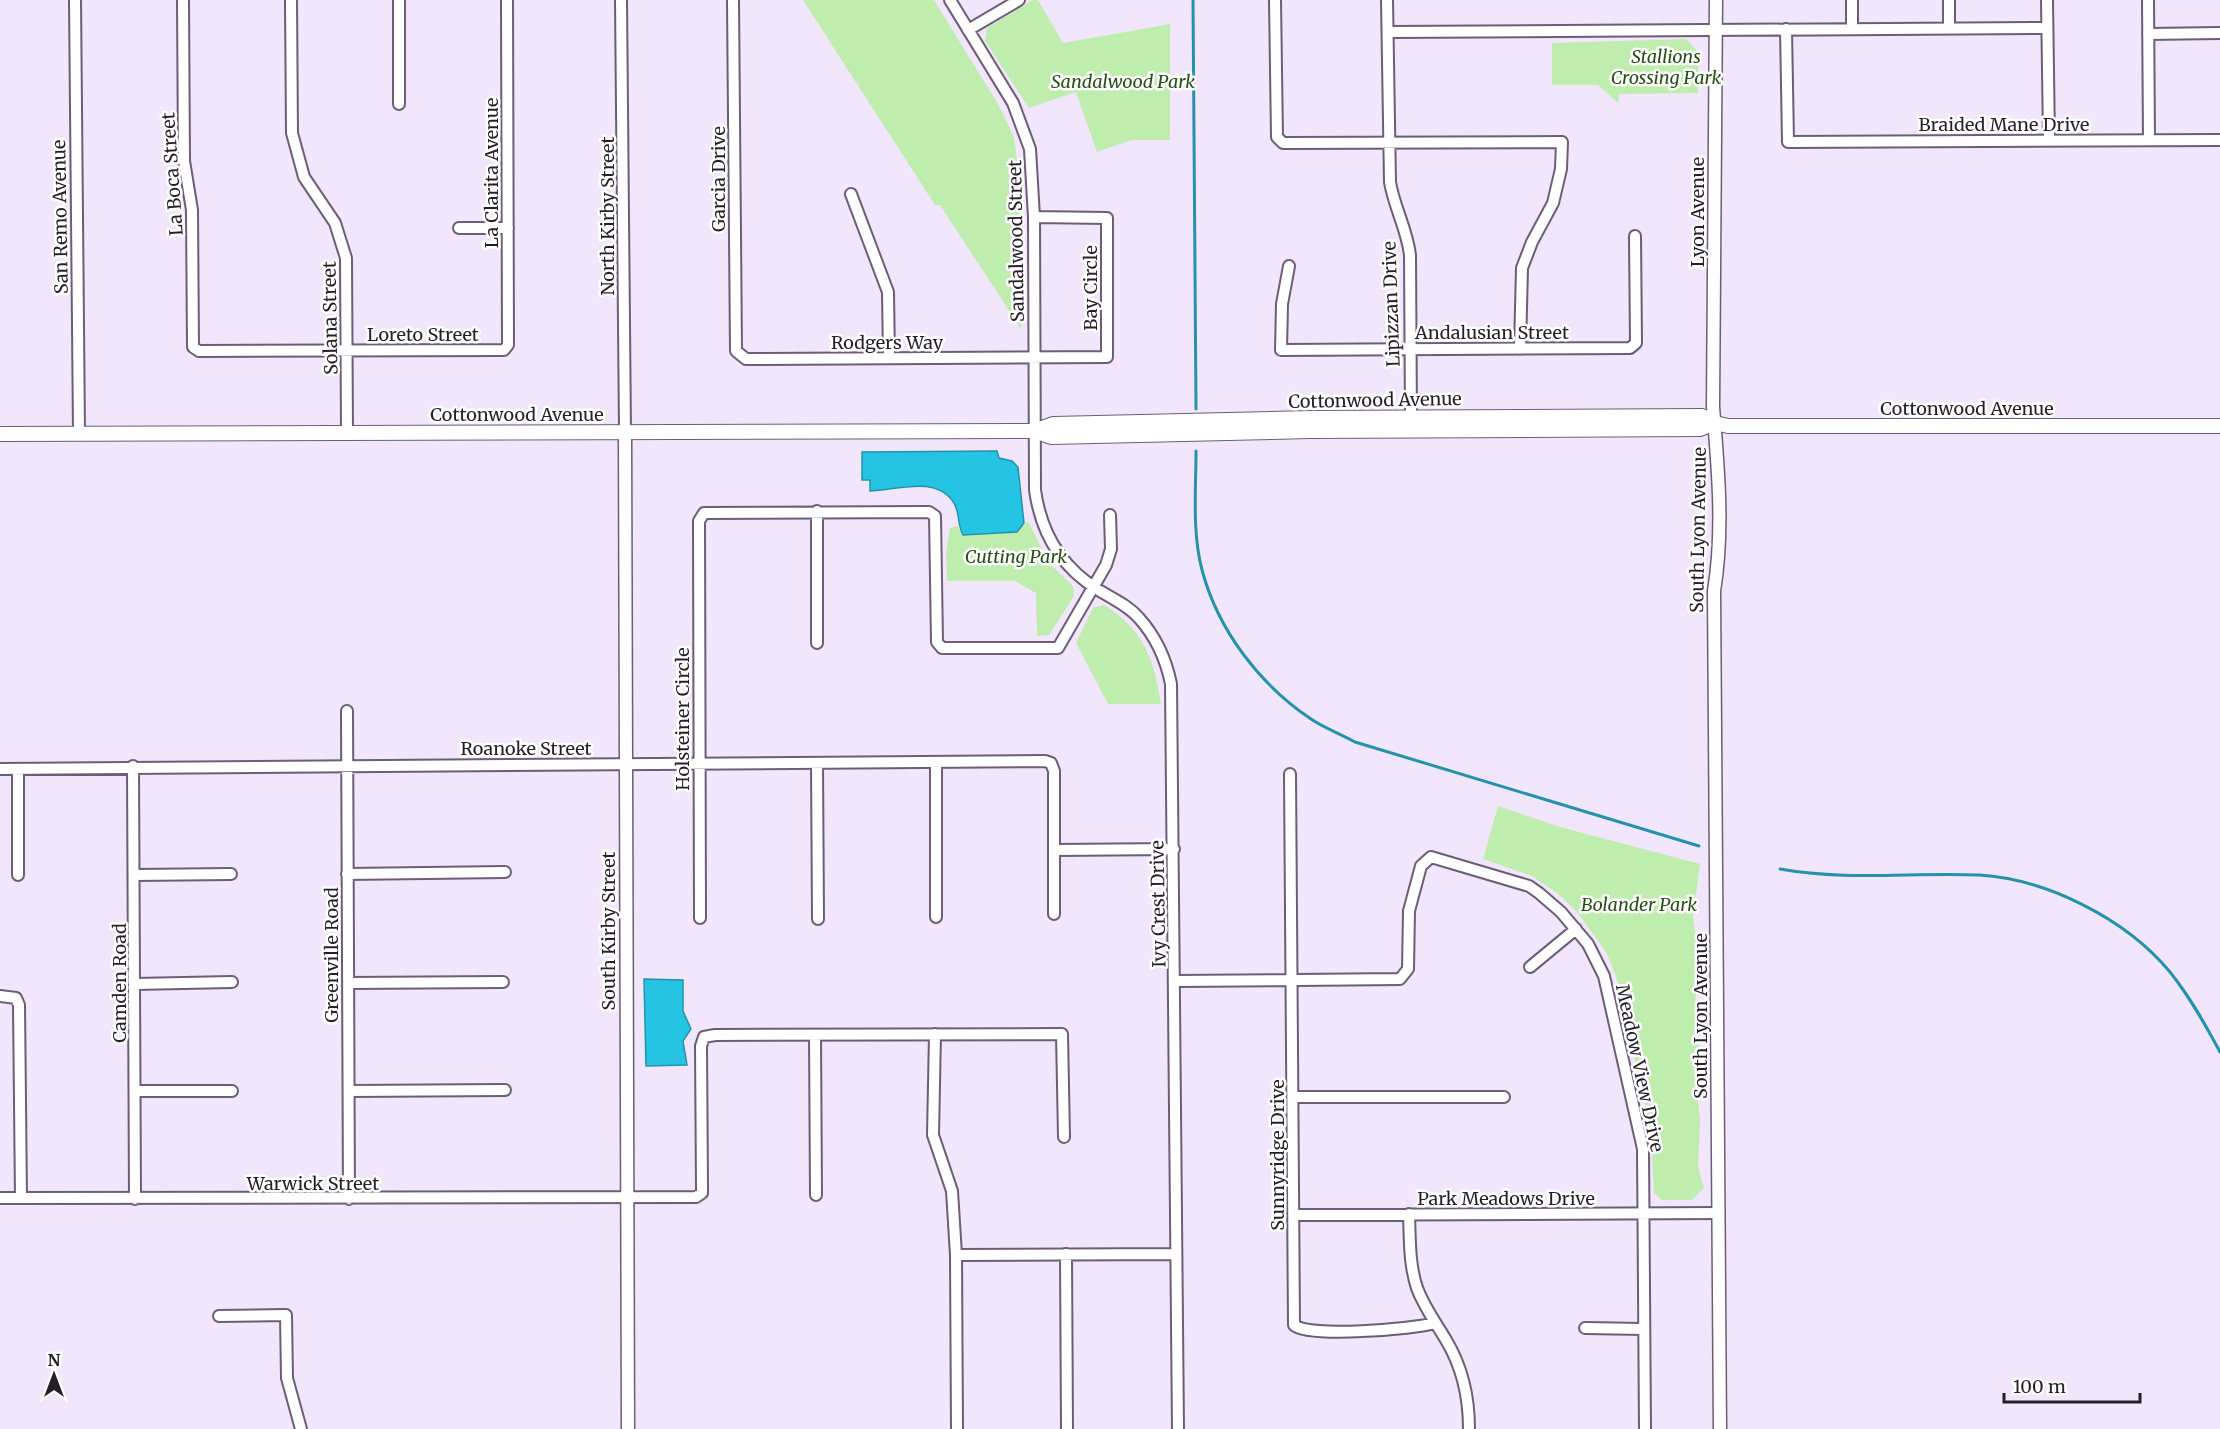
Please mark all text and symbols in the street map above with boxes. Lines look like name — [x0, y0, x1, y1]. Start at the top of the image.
park label: Stallions Crossing Park — [1611, 45, 1722, 89]
park label: Sandalwood Park — [1051, 70, 1195, 93]
street label: La Clarita Avenue — [480, 98, 503, 248]
street label: La Boca Street — [156, 112, 188, 236]
street label: Braided Mane Drive — [1919, 113, 2089, 136]
street label: Garcia Drive — [707, 126, 730, 232]
street label: North Kirby Street — [596, 137, 619, 295]
street label: San Remo Avenue — [47, 140, 73, 294]
street label: Lyon Avenue — [1686, 157, 1709, 267]
street label: Sandalwood Street — [1003, 160, 1029, 322]
street label: Lipizzan Drive — [1377, 241, 1405, 367]
street label: Bay Circle — [1079, 245, 1102, 331]
street label: Solana Street — [318, 261, 342, 375]
street label: Andalusian Street — [1414, 321, 1569, 344]
street label: Loreto Street — [367, 323, 479, 346]
street label: Rodgers Way — [831, 331, 944, 354]
street label: Cottonwood Avenue — [1288, 387, 1462, 413]
street label: Cottonwood Avenue — [1880, 397, 2054, 420]
street label: Cottonwood Avenue — [430, 403, 604, 426]
street label: South Lyon Avenue — [1685, 447, 1711, 613]
park label: Cutting Park — [965, 545, 1067, 568]
street label: Holsteiner Circle — [671, 647, 694, 791]
street label: Roanoke Street — [460, 737, 592, 760]
street label: Ivy Crest Drive — [1145, 840, 1171, 968]
street label: South Kirby Street — [597, 851, 620, 1011]
street label: Greenville Road — [320, 887, 343, 1023]
park label: Bolander Park — [1581, 893, 1697, 916]
street label: Camden Road — [108, 923, 131, 1043]
street label: South Lyon Avenue — [1689, 933, 1712, 1099]
street label: Meadow View Drive — [1611, 982, 1669, 1154]
street label: Sunnyridge Drive — [1266, 1079, 1289, 1231]
street label: Warwick Street — [246, 1172, 379, 1195]
street label: Park Meadows Drive — [1417, 1187, 1595, 1210]
north arrow — [24, 1345, 84, 1405]
text: N — [48, 1350, 61, 1370]
scale bar — [2004, 1366, 2140, 1404]
text: 100 m — [2013, 1375, 2066, 1398]

